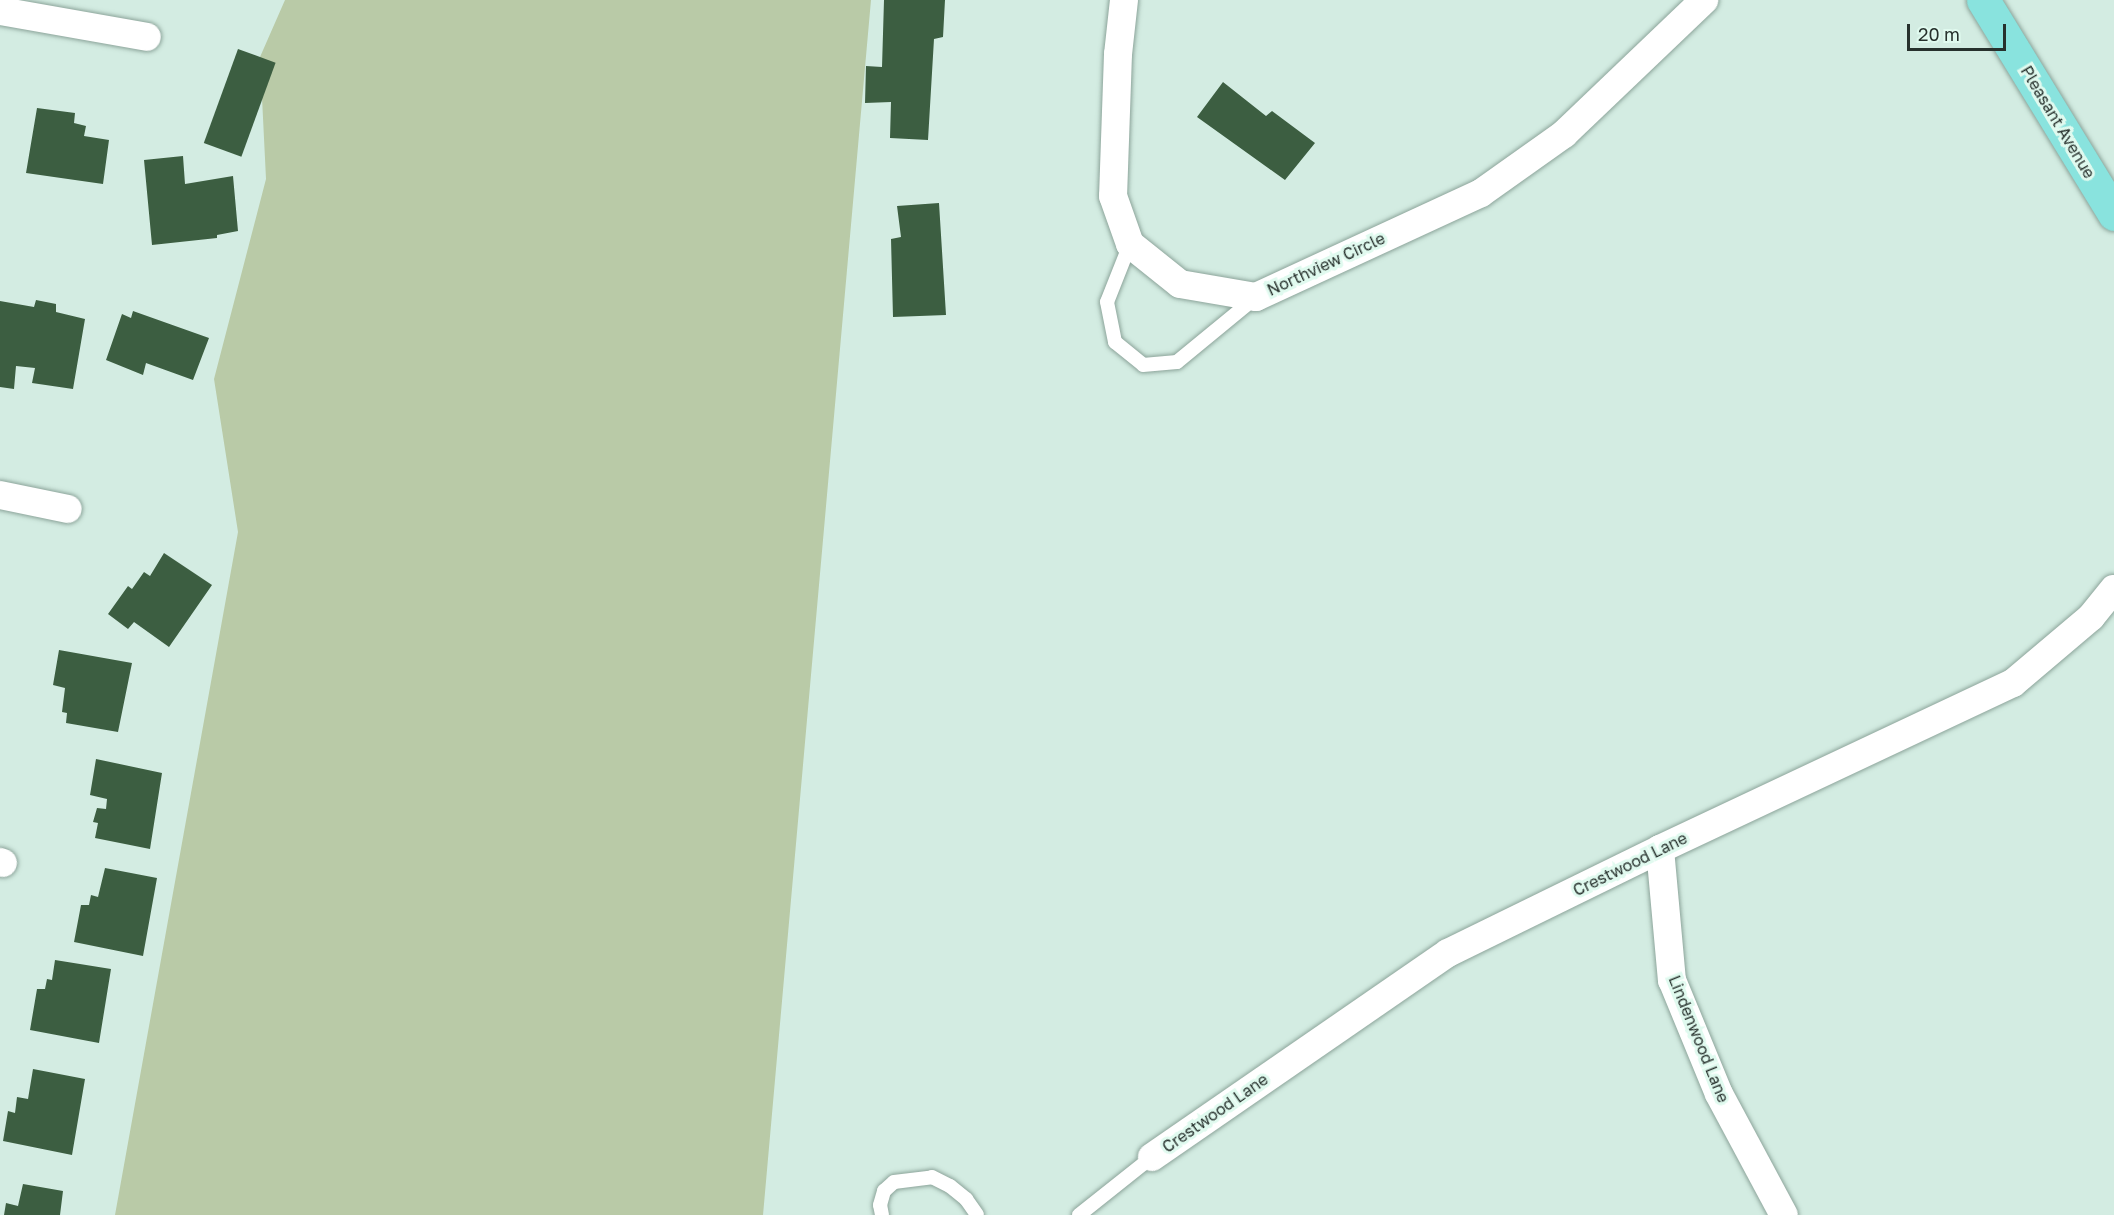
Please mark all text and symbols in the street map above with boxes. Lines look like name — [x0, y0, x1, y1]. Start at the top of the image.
scale bar — [1910, 12, 2009, 50]
text: 20 m — [1918, 23, 1960, 45]
street label: Pleasant Avenue — [2017, 62, 2099, 182]
street label: Northview Circle — [1264, 228, 1388, 300]
street label: Crestwood Lane — [1570, 828, 1690, 900]
street label: Lindenwood Lane — [1665, 973, 1733, 1105]
street label: Crestwood Lane — [1158, 1069, 1272, 1157]

